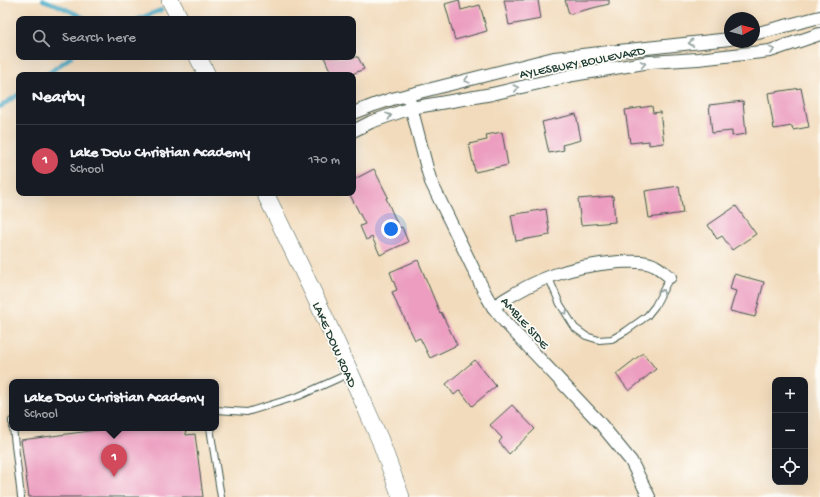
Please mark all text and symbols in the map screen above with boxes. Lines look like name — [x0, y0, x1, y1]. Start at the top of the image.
north arrow — [724, 12, 760, 48]
search box — [16, 16, 356, 60]
icon: search — [30, 27, 52, 49]
text: Search here — [62, 29, 136, 47]
one-way arrow — [688, 38, 694, 47]
street label: AYLESBURY BOULEVARD — [518, 44, 647, 83]
one-way arrow — [768, 46, 775, 55]
one-way arrow — [640, 60, 646, 68]
one-way arrow — [464, 75, 471, 84]
one-way arrow — [512, 85, 519, 93]
text: Nearby — [32, 88, 85, 108]
one-way arrow — [385, 112, 392, 120]
text: Lake Dow Christian Academy — [70, 144, 250, 162]
text: 1 — [42, 153, 48, 168]
text: 170 m — [308, 153, 340, 168]
text: School — [70, 162, 104, 177]
your location — [381, 219, 401, 239]
one-way arrow — [657, 289, 665, 296]
street label: AMBLE SIDE — [497, 295, 552, 354]
street label: LAKE DOW ROAD — [308, 300, 359, 391]
one-way arrow — [560, 308, 568, 315]
map controls — [772, 377, 808, 485]
button: + — [772, 377, 808, 413]
popup — [9, 379, 219, 431]
text: Lake Dow Christian Academy — [24, 389, 204, 407]
text: School — [24, 407, 58, 422]
button: − — [772, 413, 808, 449]
pin: 1 — [101, 444, 127, 477]
button: locate — [772, 449, 808, 485]

